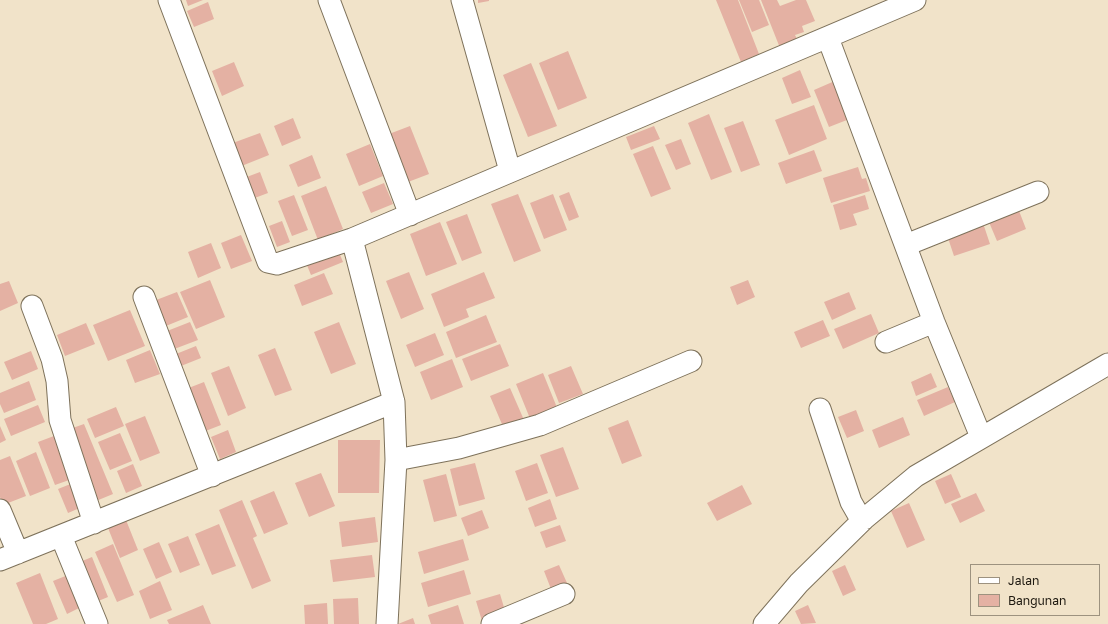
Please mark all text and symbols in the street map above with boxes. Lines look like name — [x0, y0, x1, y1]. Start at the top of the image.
legend — [970, 564, 1100, 616]
text: Jalan — [1008, 573, 1039, 588]
text: Bangunan — [1008, 593, 1066, 608]

